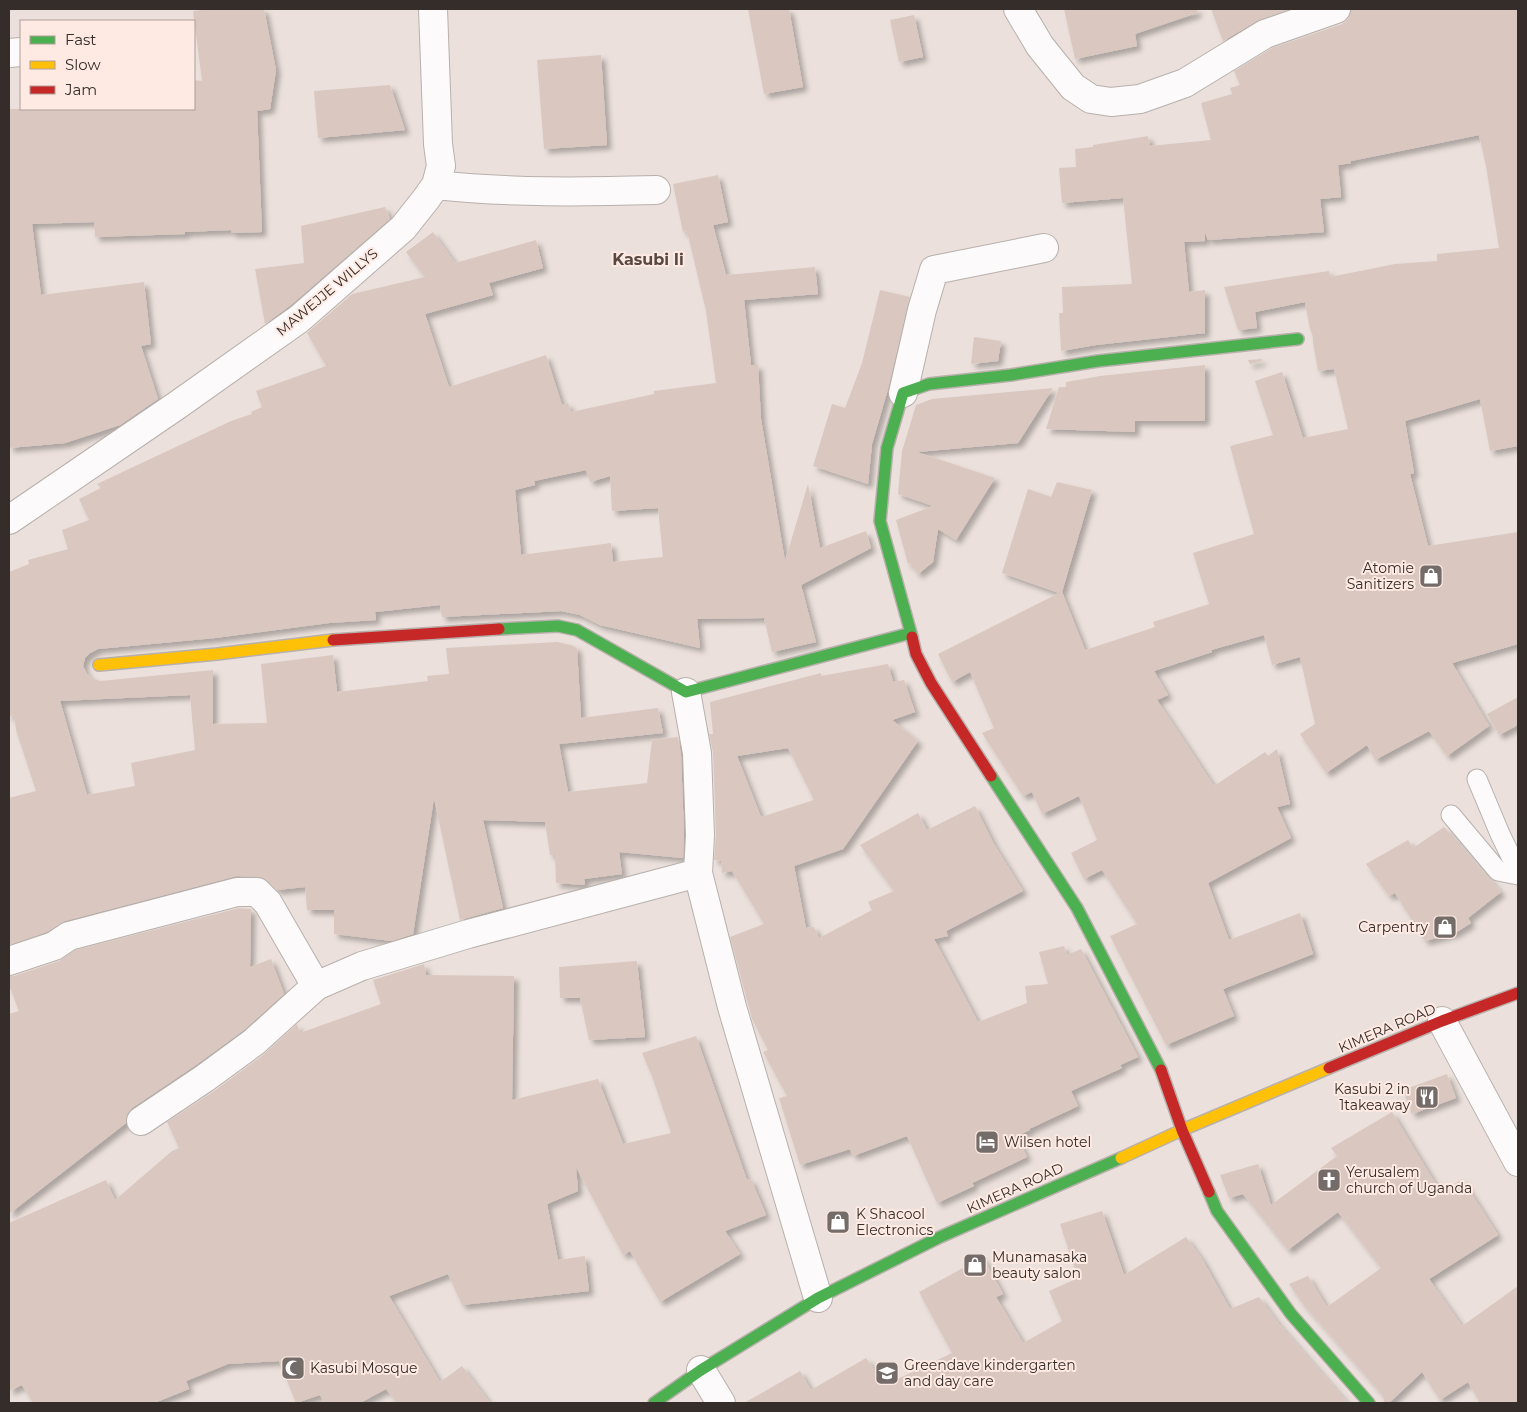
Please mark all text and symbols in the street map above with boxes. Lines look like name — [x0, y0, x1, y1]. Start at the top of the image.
legend — [20, 20, 195, 110]
text: Fast — [65, 30, 96, 49]
text: Slow — [65, 55, 101, 74]
text: Jam — [64, 80, 97, 99]
street label: MAWEJJE WILLYS — [273, 244, 381, 340]
district label: Kasubi Ii — [612, 250, 684, 269]
place label: Atomie Sanitizers — [1347, 559, 1414, 593]
shop icon: Atomie Sanitizers — [1418, 563, 1444, 589]
shop icon: Carpentry — [1432, 914, 1458, 940]
place label: Carpentry — [1358, 918, 1428, 936]
street label: KIMERA ROAD — [1336, 999, 1438, 1057]
place label: Kasubi 2 in 1takeaway — [1334, 1080, 1410, 1114]
restaurant icon: Kasubi 2 in 1takeaway — [1414, 1084, 1440, 1110]
hotel icon: Wilsen hotel — [974, 1129, 1000, 1155]
place label: Wilsen hotel — [1004, 1133, 1091, 1151]
street label: KIMERA ROAD — [964, 1159, 1066, 1217]
place label: Yerusalem church of Uganda — [1346, 1163, 1472, 1197]
church icon: Yerusalem church of Uganda — [1316, 1167, 1342, 1193]
place label: K Shacool Electronics — [856, 1205, 934, 1239]
shop icon: K Shacool Electronics — [825, 1209, 851, 1235]
place label: Munamasaka beauty salon — [992, 1248, 1087, 1282]
shop icon: Munamasaka beauty salon — [962, 1252, 988, 1278]
mosque icon: Kasubi Mosque — [280, 1355, 306, 1381]
place label: Greendave kindergarten and day care — [904, 1356, 1076, 1390]
place label: Kasubi Mosque — [310, 1359, 418, 1377]
school or university icon: Greendave kindergarten and day care — [874, 1360, 900, 1386]

